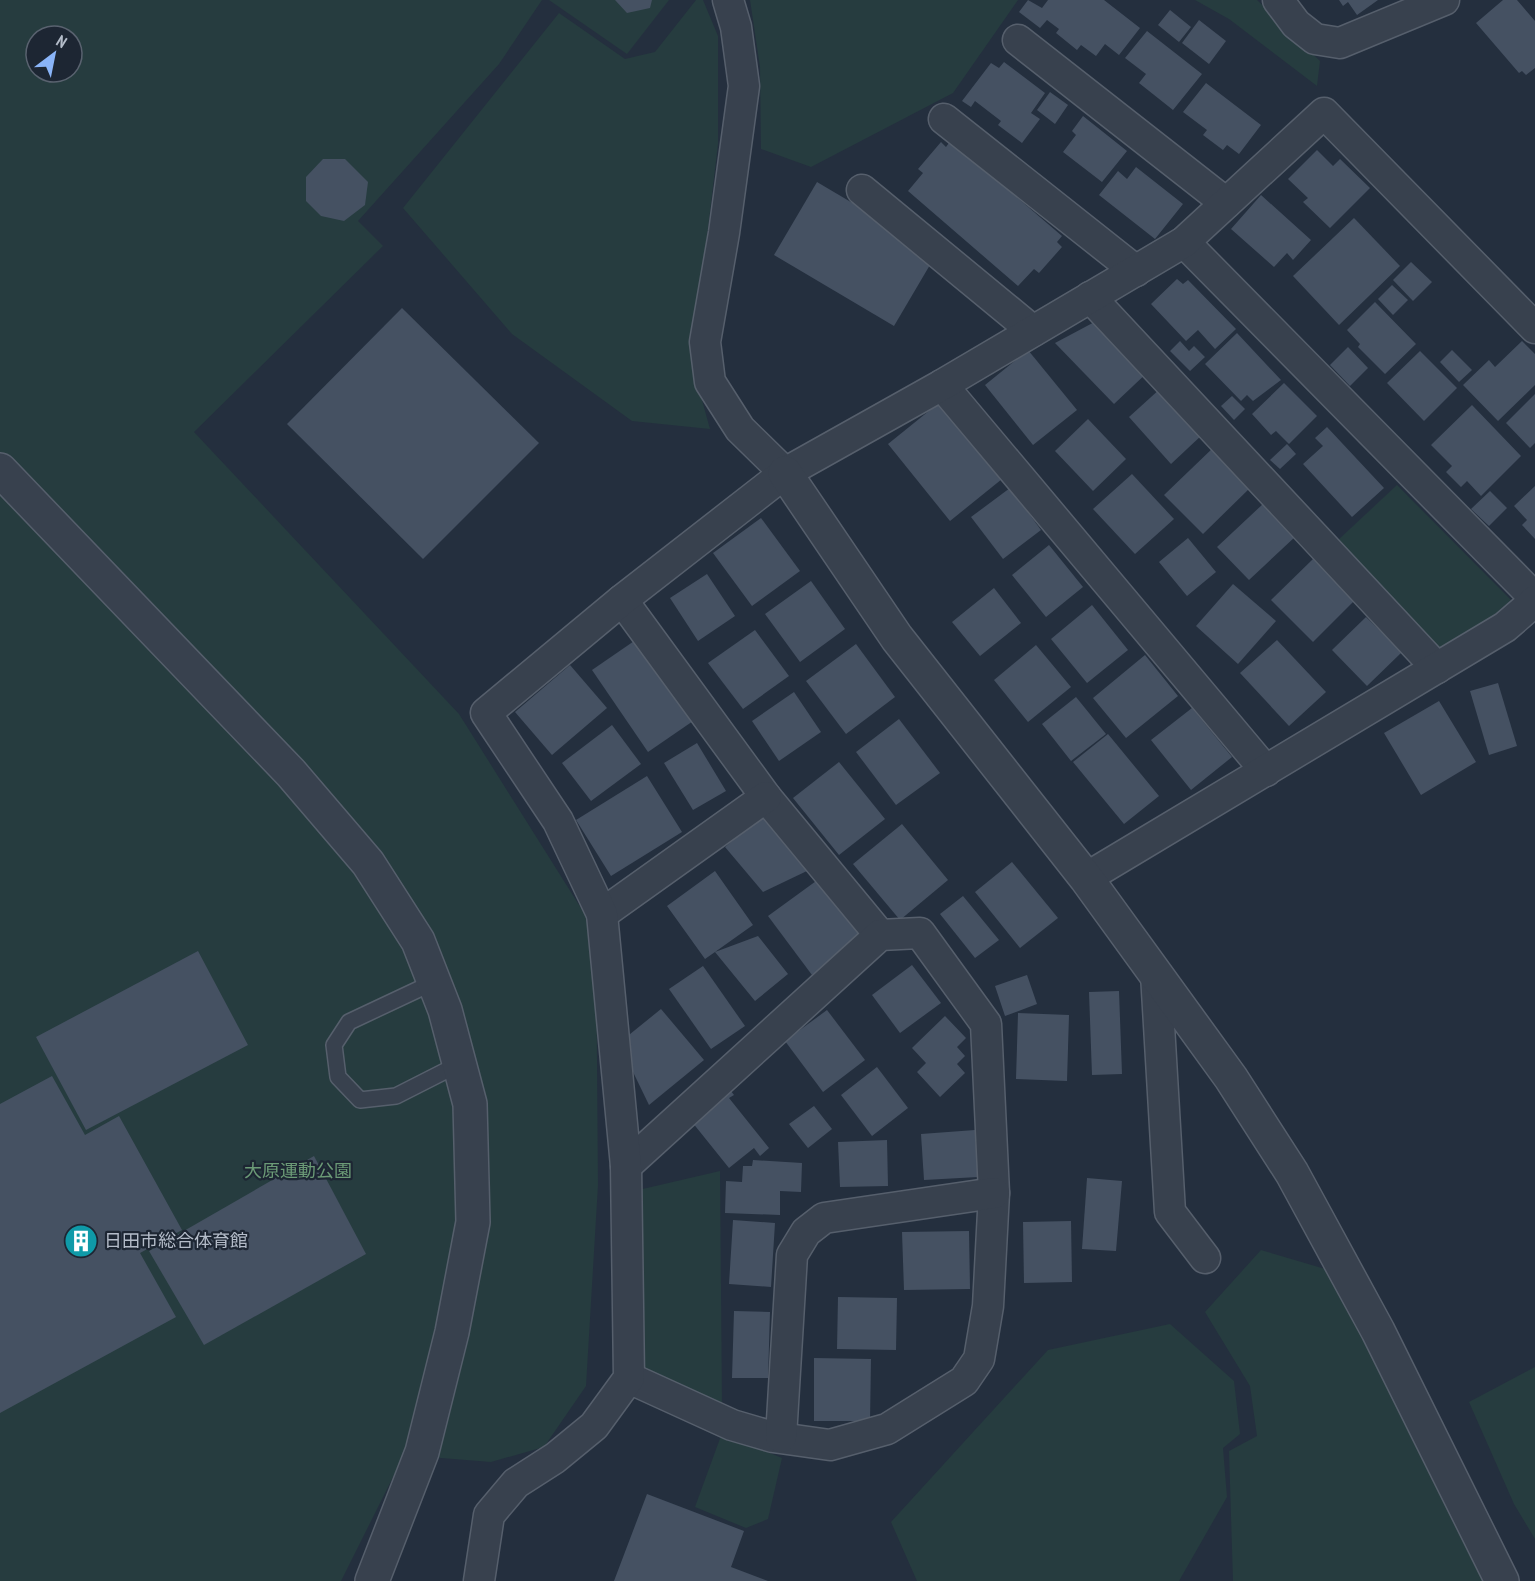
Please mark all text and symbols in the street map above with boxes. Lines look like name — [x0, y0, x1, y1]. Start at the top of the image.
north arrow — [24, 24, 84, 84]
text: N — [53, 31, 71, 52]
park label: 大原運動公園 — [244, 1159, 352, 1182]
building icon: 日田市総合体育館 — [63, 1223, 99, 1259]
place label: 日田市総合体育館 — [104, 1229, 248, 1252]

